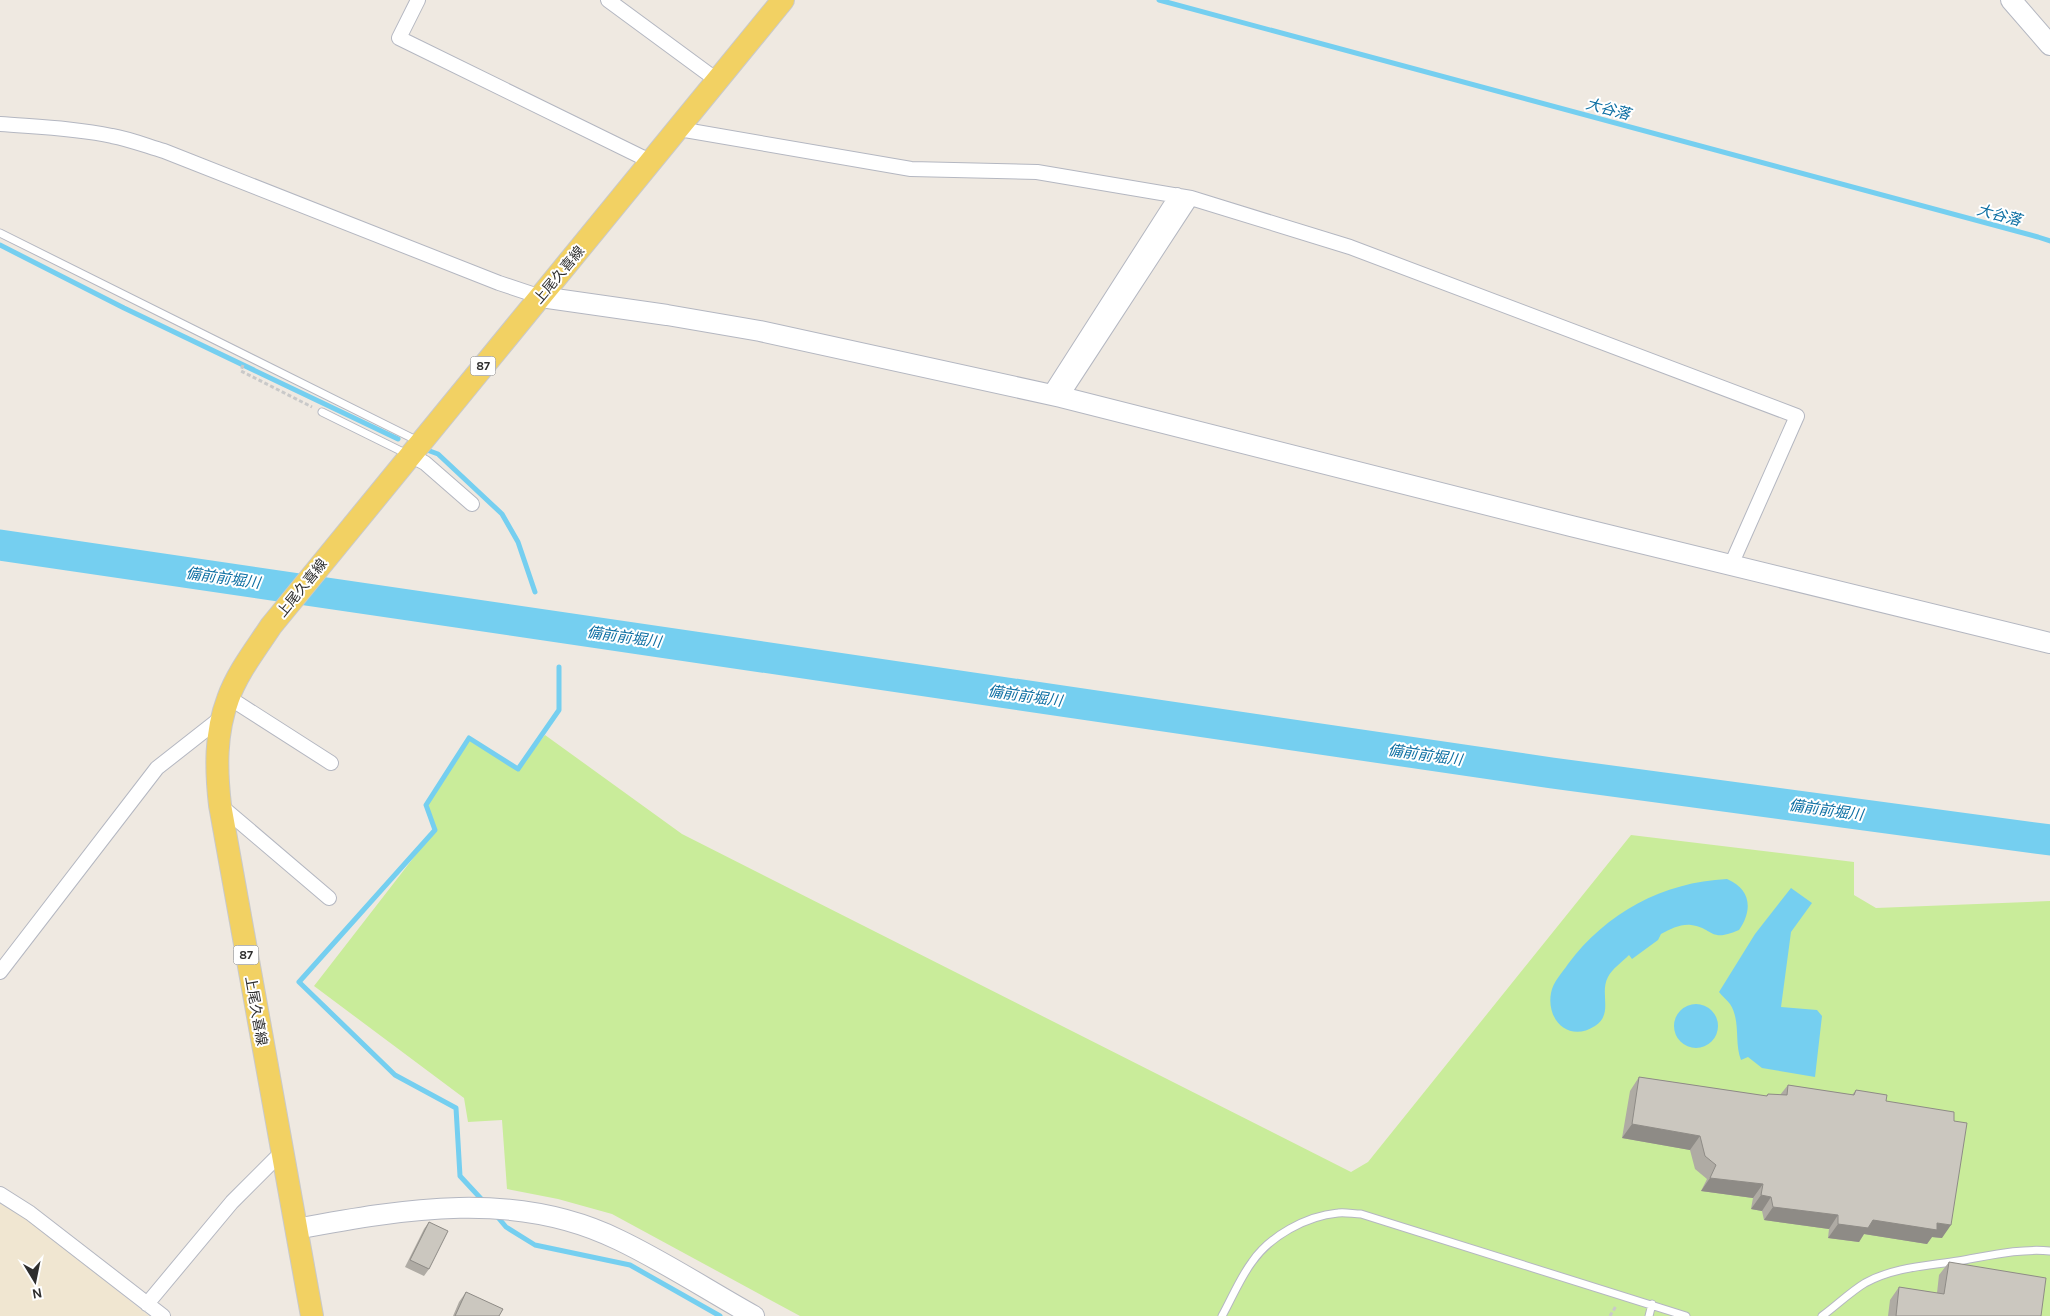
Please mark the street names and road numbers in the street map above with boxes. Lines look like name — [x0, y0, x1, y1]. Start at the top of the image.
street label: 上尾久喜線 — [530, 243, 588, 307]
road number: 87 — [470, 356, 496, 376]
street label: 上尾久喜線 — [273, 555, 331, 621]
road number: 87 — [234, 946, 258, 964]
street label: 上尾久喜線 — [242, 975, 270, 1047]

